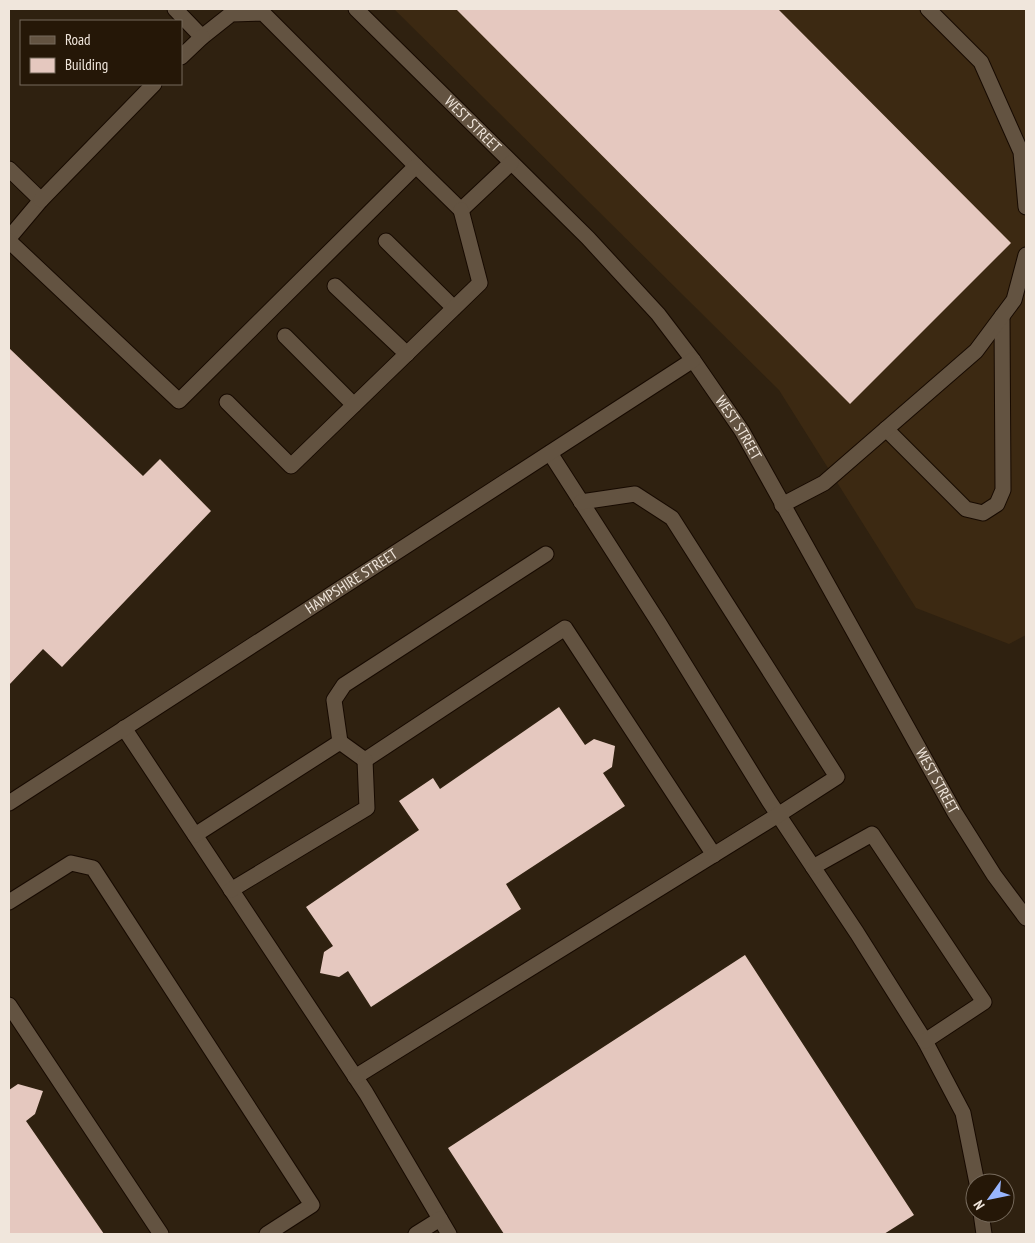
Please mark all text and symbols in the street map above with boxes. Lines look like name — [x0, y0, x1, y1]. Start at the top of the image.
legend — [20, 20, 182, 85]
text: Road — [65, 30, 91, 49]
text: Building — [65, 55, 108, 74]
street label: WEST STREET — [441, 92, 506, 156]
street label: WEST STREET — [712, 392, 766, 463]
street label: HAMPSHIRE STREET — [301, 544, 401, 618]
street label: WEST STREET — [912, 744, 964, 817]
north arrow — [965, 1173, 1015, 1223]
text: N — [969, 1197, 989, 1213]

